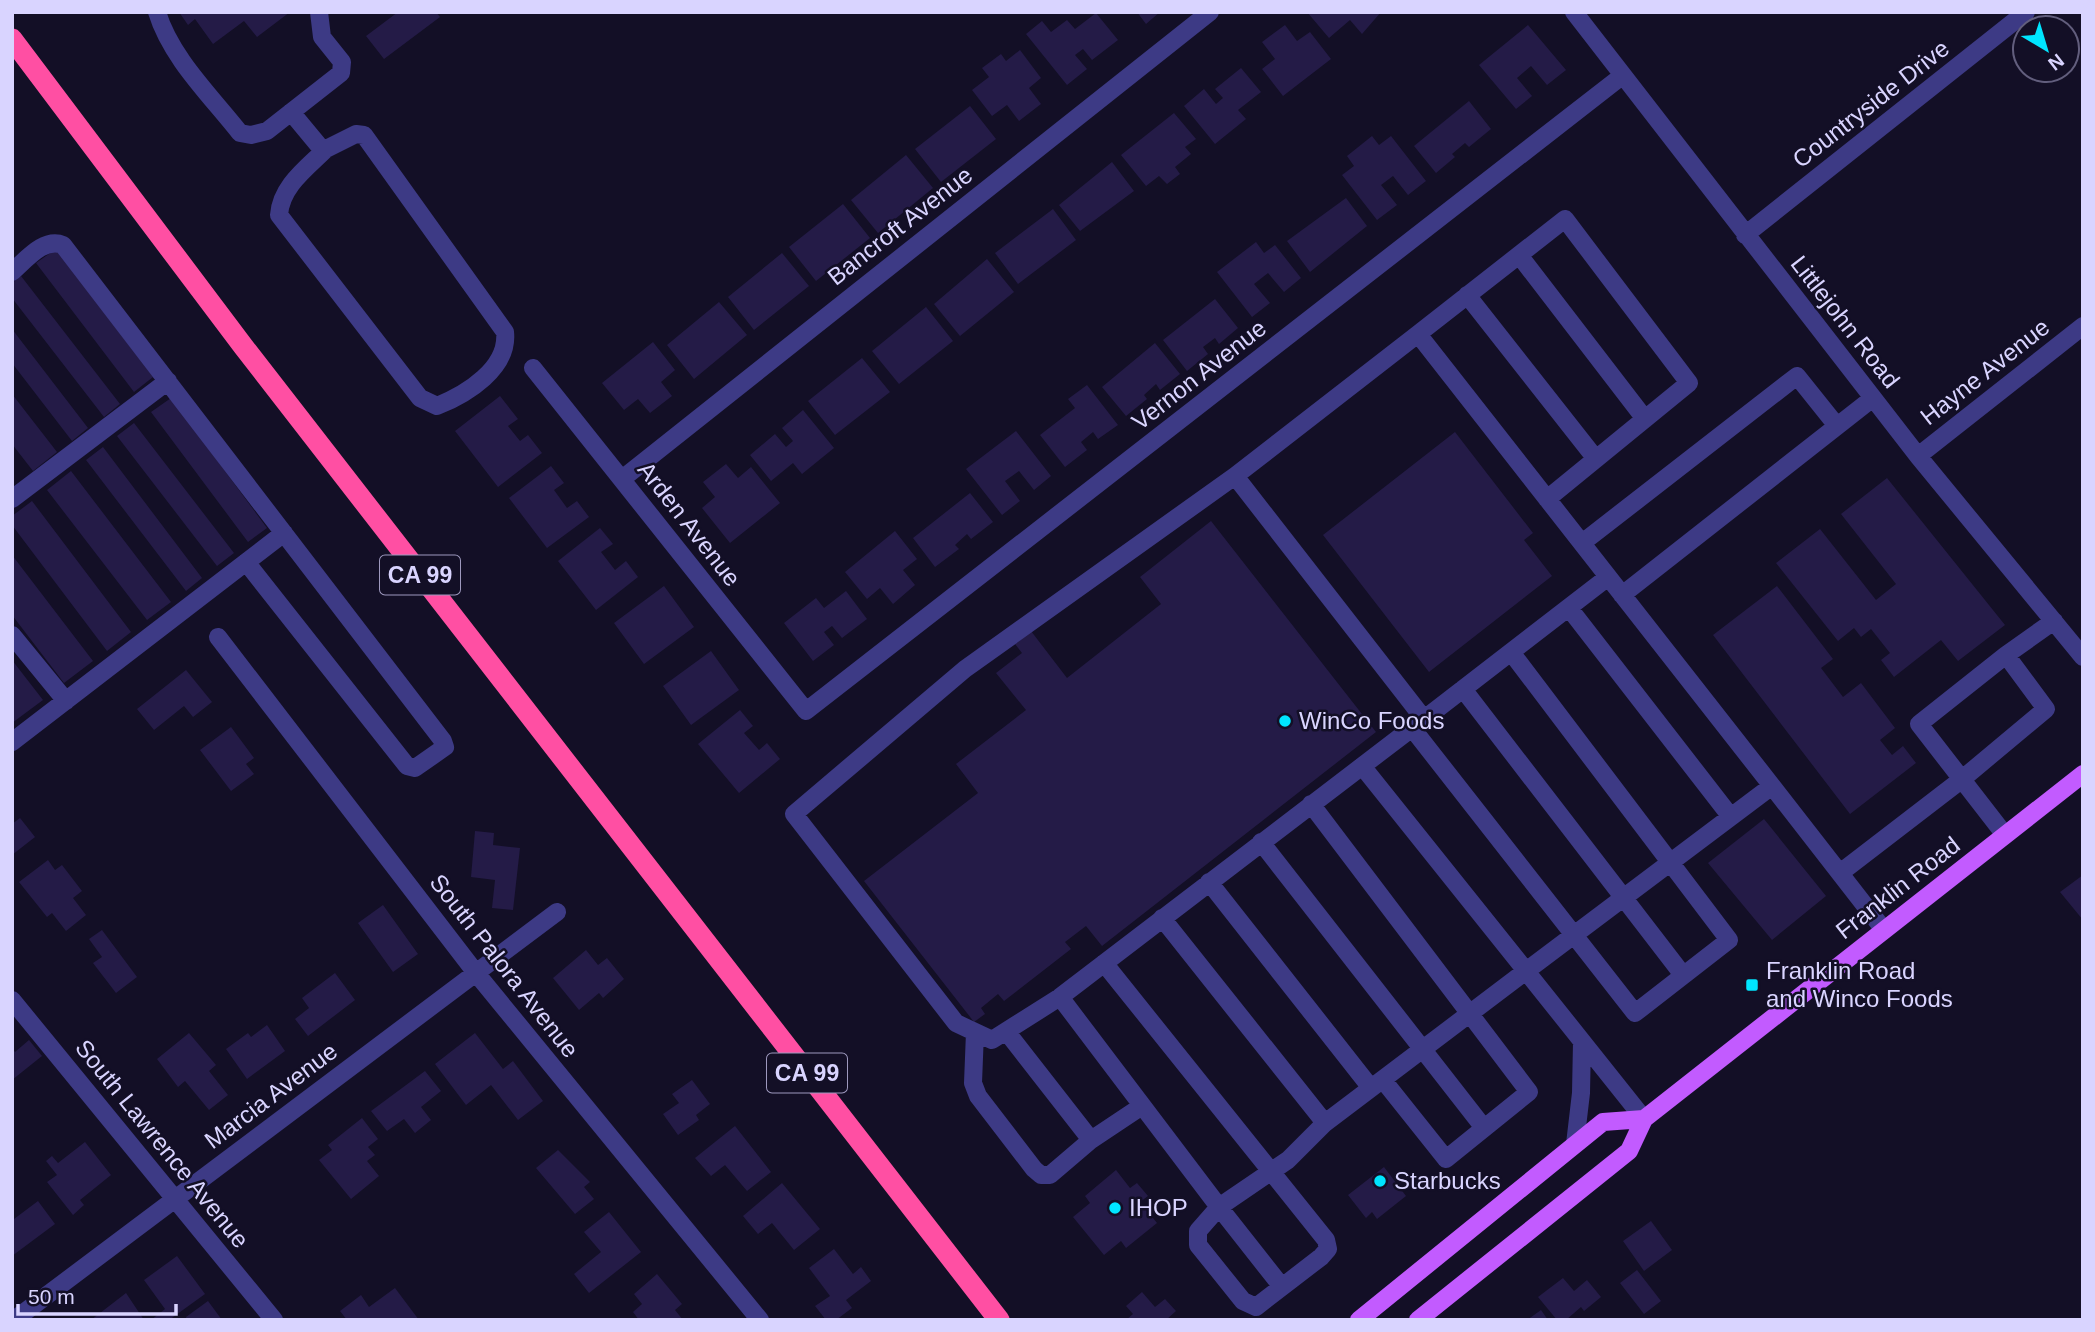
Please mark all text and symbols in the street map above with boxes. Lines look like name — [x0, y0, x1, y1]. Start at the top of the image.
north arrow — [2011, 14, 2081, 84]
street label: Countryside Drive — [1787, 34, 1954, 173]
text: N — [2044, 50, 2068, 75]
street label: Bancroft Avenue — [822, 161, 977, 290]
street label: Littlejohn Road — [1785, 250, 1905, 393]
street label: Hayne Avenue — [1915, 313, 2054, 430]
street label: Vernon Avenue — [1126, 314, 1271, 435]
street label: Arden Avenue — [632, 456, 746, 591]
road number: CA 99 — [380, 555, 460, 594]
place label: WinCo Foods — [1299, 707, 1444, 734]
marker: WinCo Foods — [1277, 713, 1293, 729]
street label: Franklin Road — [1831, 831, 1965, 944]
street label: South Palora Avenue — [424, 869, 584, 1063]
place label: Franklin Road and Winco Foods — [1766, 957, 1953, 1012]
marker: Franklin Road and Winco Foods — [1744, 977, 1760, 993]
street label: South Lawrence Avenue — [70, 1034, 255, 1253]
street label: Marcia Avenue — [199, 1037, 342, 1154]
road number: CA 99 — [767, 1054, 847, 1092]
place label: Starbucks — [1394, 1167, 1501, 1194]
marker: Starbucks — [1372, 1173, 1388, 1189]
place label: IHOP — [1129, 1194, 1188, 1221]
marker: IHOP — [1107, 1200, 1123, 1216]
scale bar — [18, 1272, 175, 1316]
text: 50 m — [28, 1285, 75, 1308]

